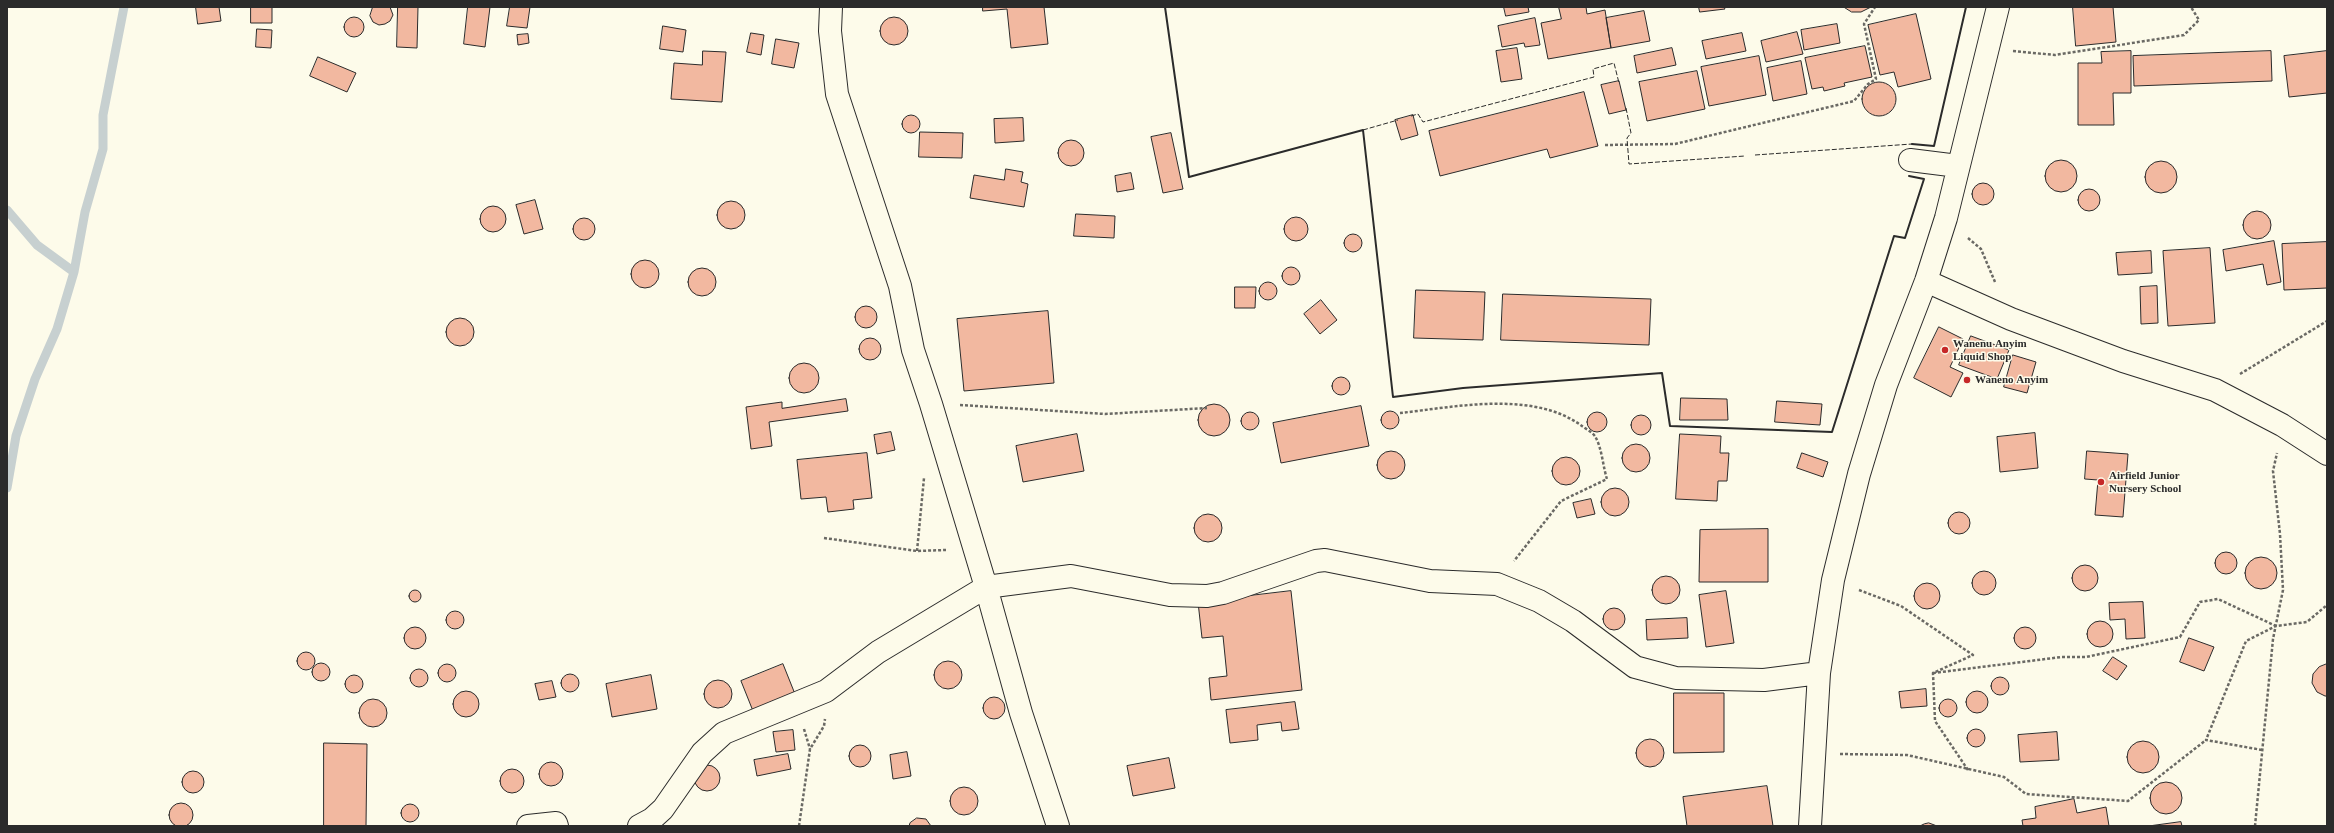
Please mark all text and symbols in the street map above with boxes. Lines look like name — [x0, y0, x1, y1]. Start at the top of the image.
place label: Wanenu Anyim Liquid Shop — [1953, 337, 2027, 363]
marker: Wanenu Anyim Liquid Shop — [1940, 345, 1950, 355]
place label: Waneno Anyim — [1975, 373, 2048, 387]
marker: Waneno Anyim — [1962, 375, 1972, 385]
place label: Airfield Junior Nursery School — [2109, 469, 2181, 495]
marker: Airfield Junior Nursery School — [2096, 477, 2106, 487]

